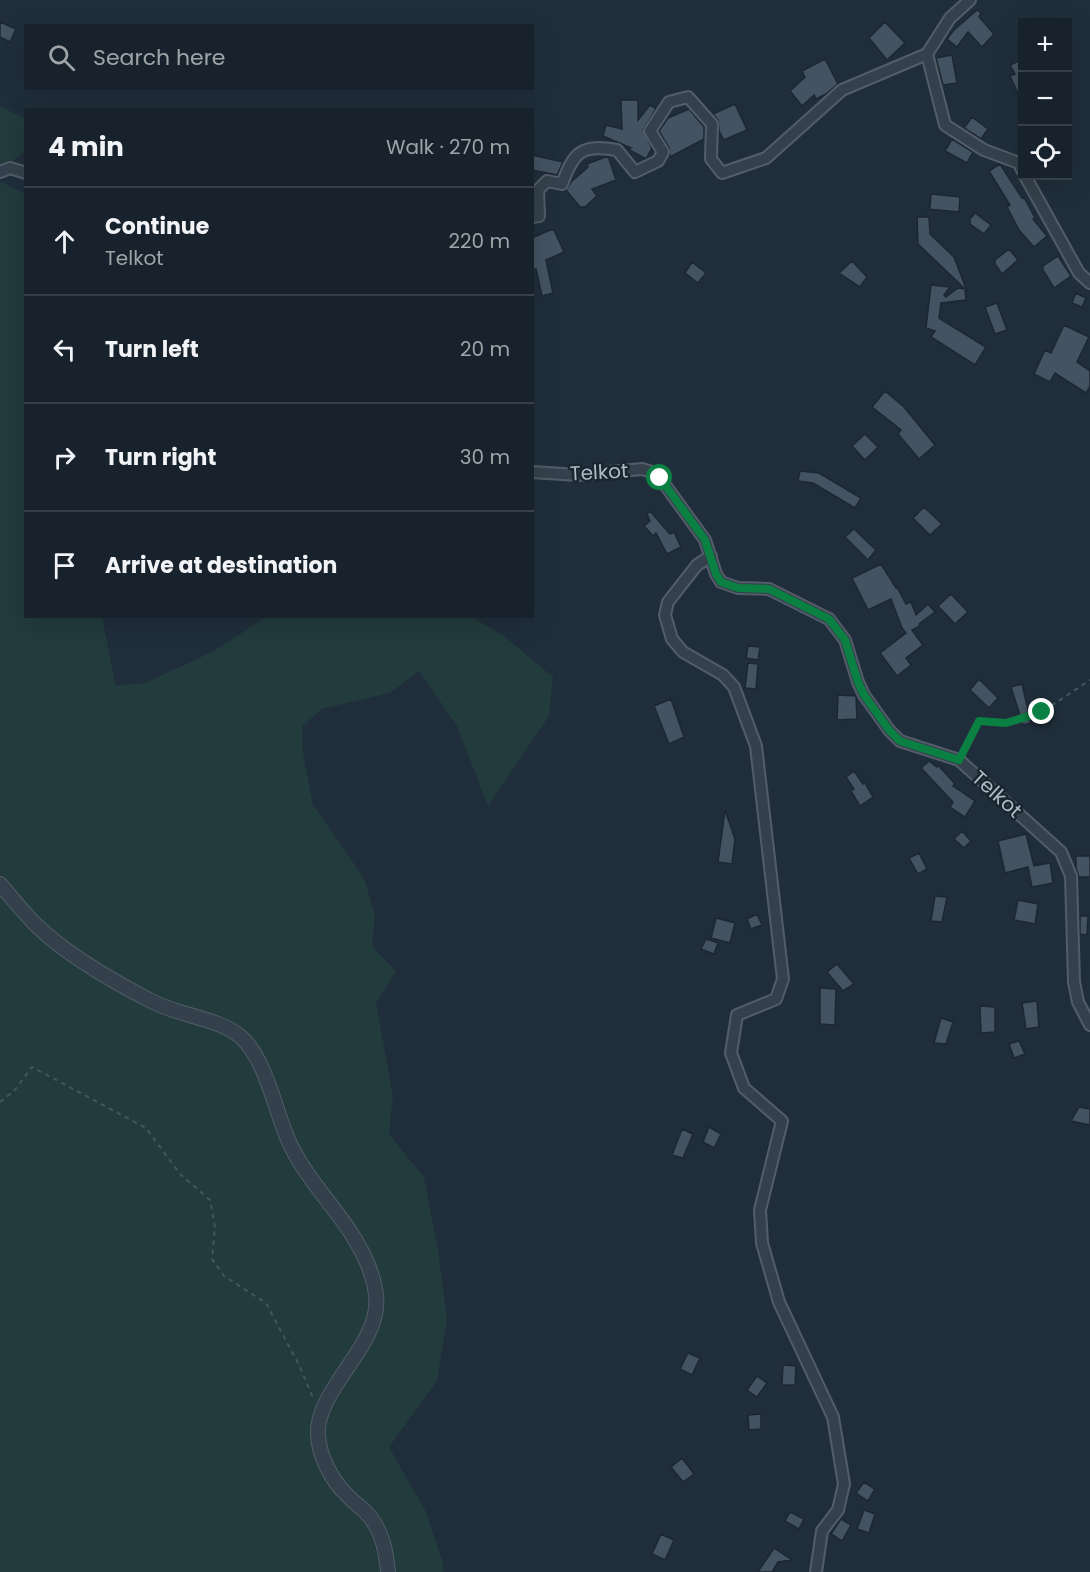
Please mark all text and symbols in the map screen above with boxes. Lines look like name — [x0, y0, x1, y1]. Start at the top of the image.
map controls — [1018, 18, 1072, 180]
button: + — [1018, 18, 1072, 72]
search box — [24, 24, 534, 90]
icon: search — [45, 41, 78, 74]
text: Search here — [93, 42, 226, 73]
button: − — [1018, 72, 1072, 126]
button: locate — [1018, 126, 1072, 180]
text: 4 min — [48, 129, 124, 165]
text: Walk · 270 m — [386, 133, 510, 161]
text: Continue — [105, 211, 209, 242]
icon: ahead — [48, 225, 81, 258]
text: 220 m — [449, 227, 510, 255]
text: Telkot — [105, 244, 164, 272]
icon: left — [48, 333, 81, 366]
text: Turn left — [105, 334, 199, 365]
text: 20 m — [460, 335, 510, 363]
icon: right — [48, 441, 81, 474]
text: Turn right — [105, 442, 216, 473]
text: 30 m — [460, 443, 510, 471]
street label: Telkot — [569, 456, 629, 488]
route start — [646, 464, 672, 490]
icon: arrive — [48, 549, 81, 582]
text: Arrive at destination — [105, 550, 337, 581]
route end — [1028, 698, 1054, 724]
street label: Telkot — [966, 764, 1028, 824]

